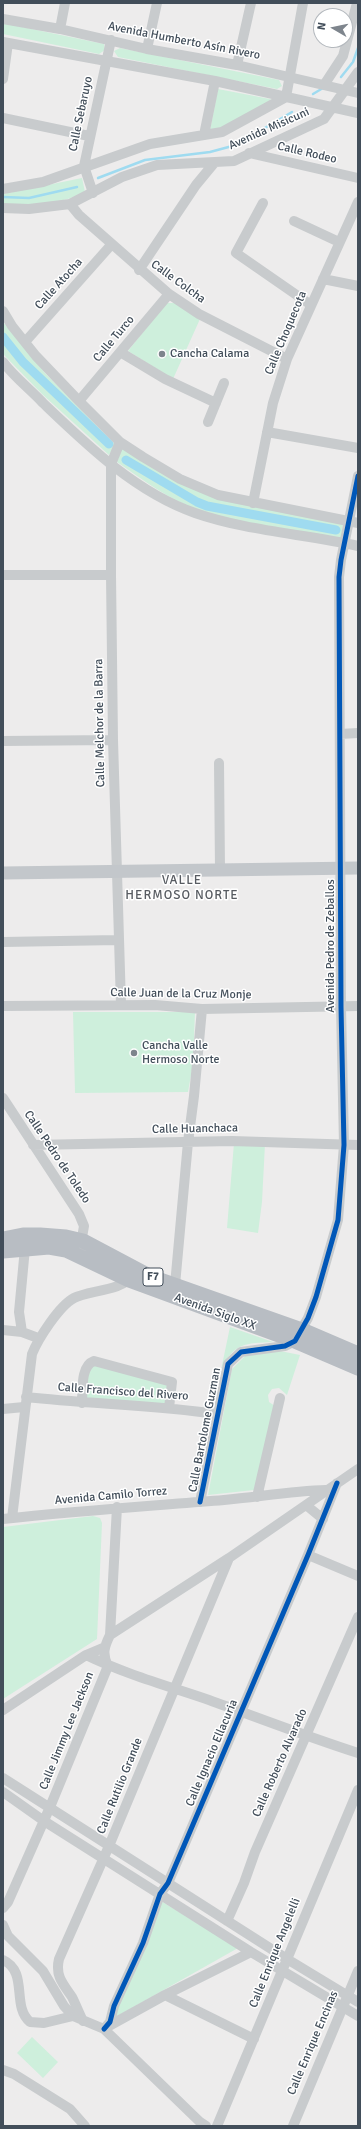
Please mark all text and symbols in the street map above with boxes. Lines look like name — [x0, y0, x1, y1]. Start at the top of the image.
north arrow — [313, 8, 353, 48]
street label: Avenida Humberto Asín Rivero — [107, 19, 261, 63]
text: N — [315, 21, 329, 31]
street label: Calle Sebaruyo — [66, 75, 96, 153]
street label: Avenida Misicuni — [226, 105, 312, 153]
street label: Calle Rodeo — [276, 139, 338, 167]
street label: Calle Atocha — [32, 255, 86, 313]
street label: Calle Colcha — [148, 257, 208, 307]
street label: Calle Choquecota — [262, 289, 310, 377]
street label: Calle Turco — [90, 313, 138, 365]
place label: Cancha Calama — [170, 347, 249, 361]
marker: Cancha Calama — [157, 349, 167, 359]
street label: Calle Melchor de la Barra — [92, 659, 108, 787]
district label: VALLE HERMOSO NORTE — [125, 873, 239, 904]
street label: Avenida Pedro de Zeballos — [324, 879, 338, 1013]
street label: Calle Juan de la Cruz Monje — [110, 986, 252, 1002]
place label: Cancha Valle Hermoso Norte — [142, 1039, 220, 1067]
marker: Cancha Valle Hermoso Norte — [129, 1048, 139, 1058]
street label: Calle Pedro de Toledo — [21, 1108, 93, 1206]
street label: Calle Huanchaca — [152, 1121, 238, 1137]
road number: F7 — [143, 1268, 163, 1286]
street label: Avenida Siglo XX — [172, 1291, 258, 1333]
street label: Calle Bartolome Guzman — [186, 1366, 224, 1494]
street label: Calle Francisco del Rivero — [57, 1380, 189, 1404]
street label: Avenida Camilo Torrez — [54, 1484, 168, 1508]
street label: Calle Jimmy Lee Jackson — [37, 1670, 97, 1792]
street label: Calle Ignacio Ellacuria — [183, 1697, 241, 1809]
street label: Calle Roberto Alvarado — [250, 1707, 310, 1819]
street label: Calle Rutilio Grande — [94, 1736, 146, 1836]
street label: Calle Enrique Angelelli — [246, 1896, 304, 2010]
street label: Calle Enrique Encinas — [285, 1989, 341, 2097]

